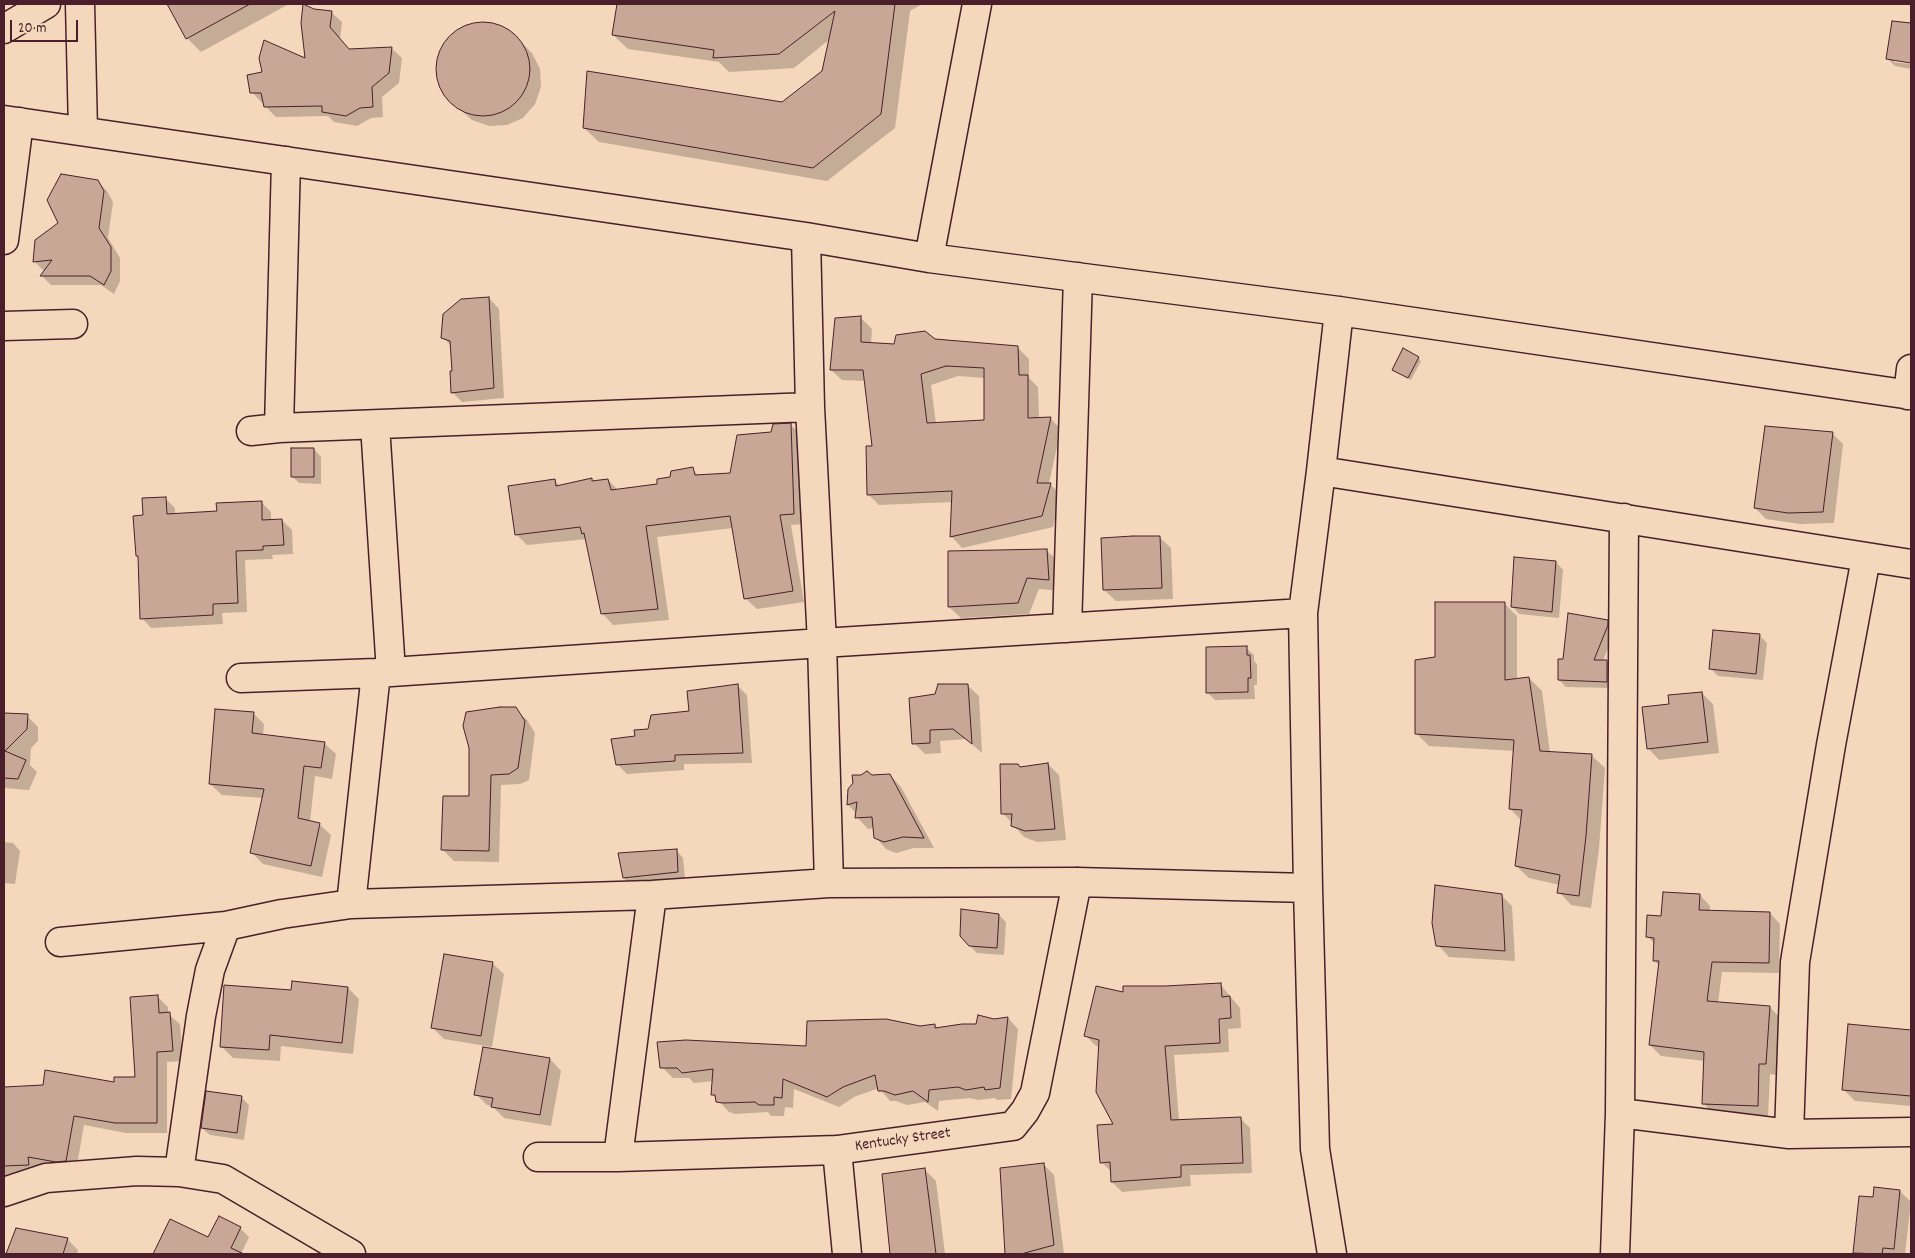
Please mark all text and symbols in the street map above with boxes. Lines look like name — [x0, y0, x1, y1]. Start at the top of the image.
scale bar — [12, 10, 80, 42]
text: 20 m — [18, 18, 46, 40]
street label: Kentucky Street — [854, 1125, 952, 1157]

